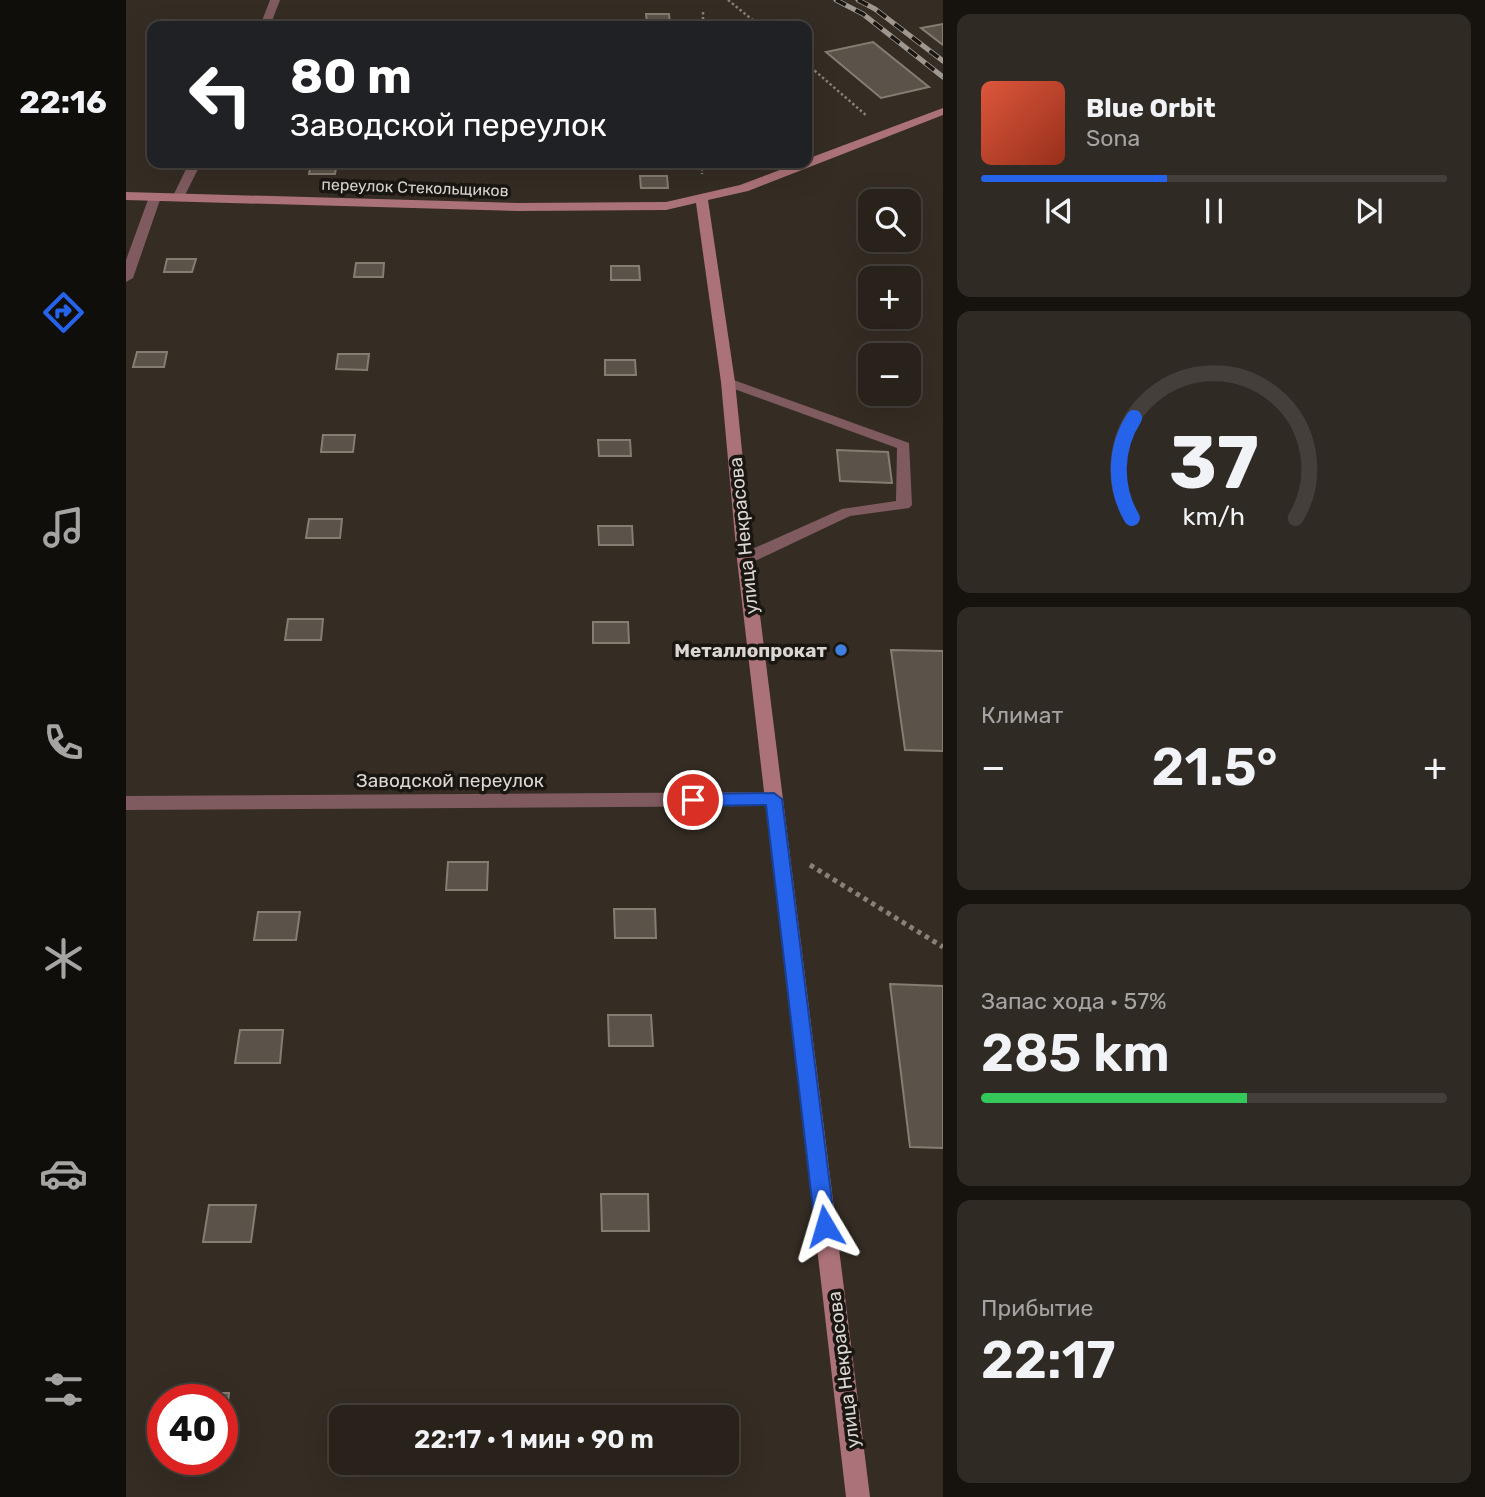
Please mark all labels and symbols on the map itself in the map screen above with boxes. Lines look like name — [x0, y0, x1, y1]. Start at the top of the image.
street label: переулок Стекольщиков — [321, 175, 509, 200]
street label: улица Некрасова — [724, 456, 763, 616]
place label: Металлопрокат — [674, 639, 828, 662]
marker: Металлопрокат — [833, 642, 849, 658]
street label: Заводской переулок — [356, 769, 544, 792]
pin — [663, 770, 723, 830]
position arrow — [788, 1189, 862, 1263]
street label: улица Некрасова — [822, 1290, 865, 1450]
speed limit sign: 40 — [147, 1384, 238, 1475]

